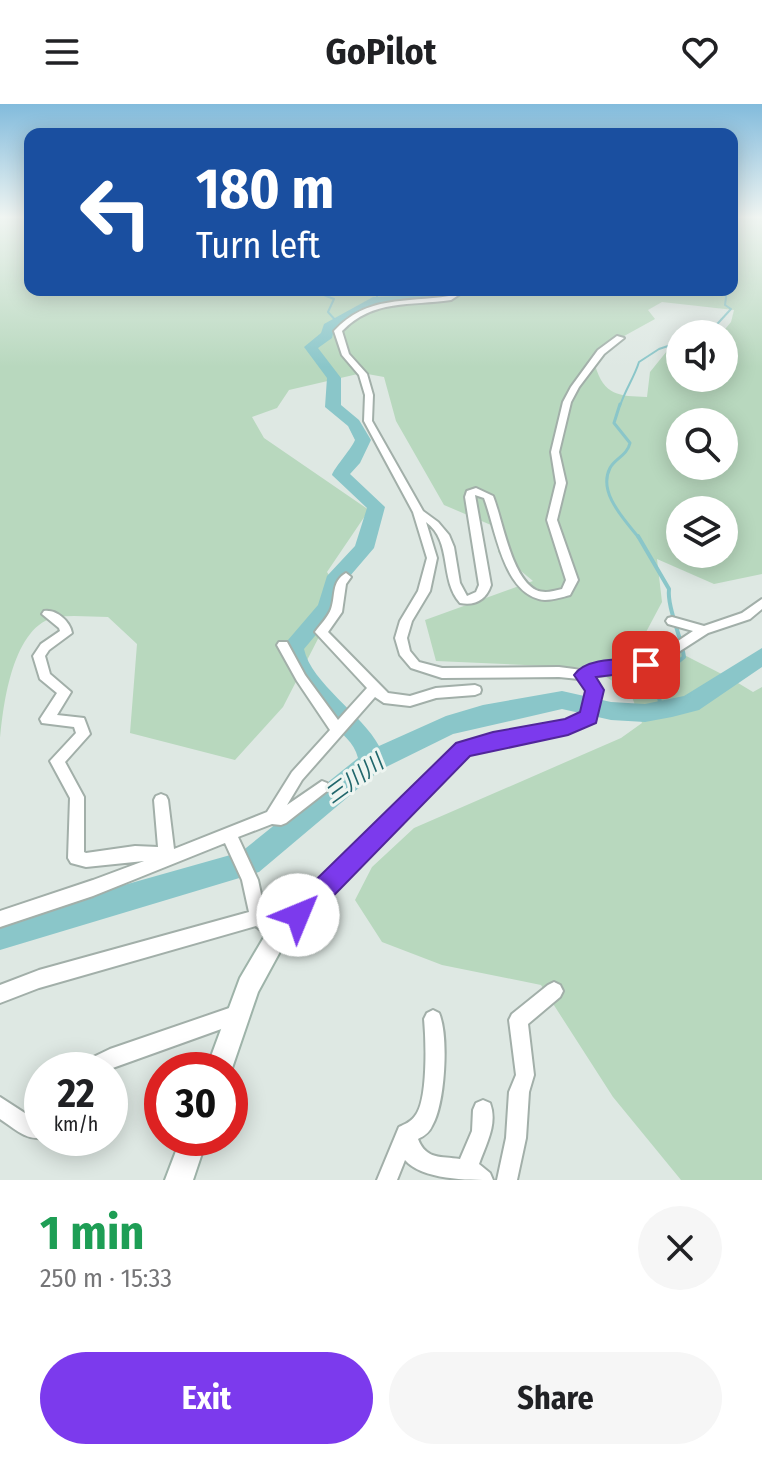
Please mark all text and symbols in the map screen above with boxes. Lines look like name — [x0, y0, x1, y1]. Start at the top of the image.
icon: menu — [40, 30, 84, 74]
text: GoPilot — [326, 30, 436, 74]
icon: heart — [678, 30, 722, 74]
text: 180 m — [196, 156, 334, 223]
icon: left — [64, 160, 168, 264]
text: Turn left — [196, 224, 320, 268]
map controls — [666, 320, 738, 568]
button: sound — [666, 320, 738, 392]
button: search — [666, 408, 738, 480]
button: layers — [666, 496, 738, 568]
pin — [612, 631, 680, 699]
icon: arrive — [624, 643, 668, 687]
water label: 三川川 — [319, 748, 390, 809]
position arrow — [256, 873, 340, 957]
speed limit sign: 30 — [144, 1052, 248, 1156]
text: 22 — [57, 1070, 95, 1118]
text: km/h — [54, 1112, 98, 1136]
text: 1 min — [40, 1204, 145, 1262]
button: close — [638, 1206, 722, 1290]
text: 250 m · 15:33 — [40, 1263, 172, 1294]
button: Exit — [40, 1352, 373, 1444]
button: Share — [389, 1352, 722, 1444]

